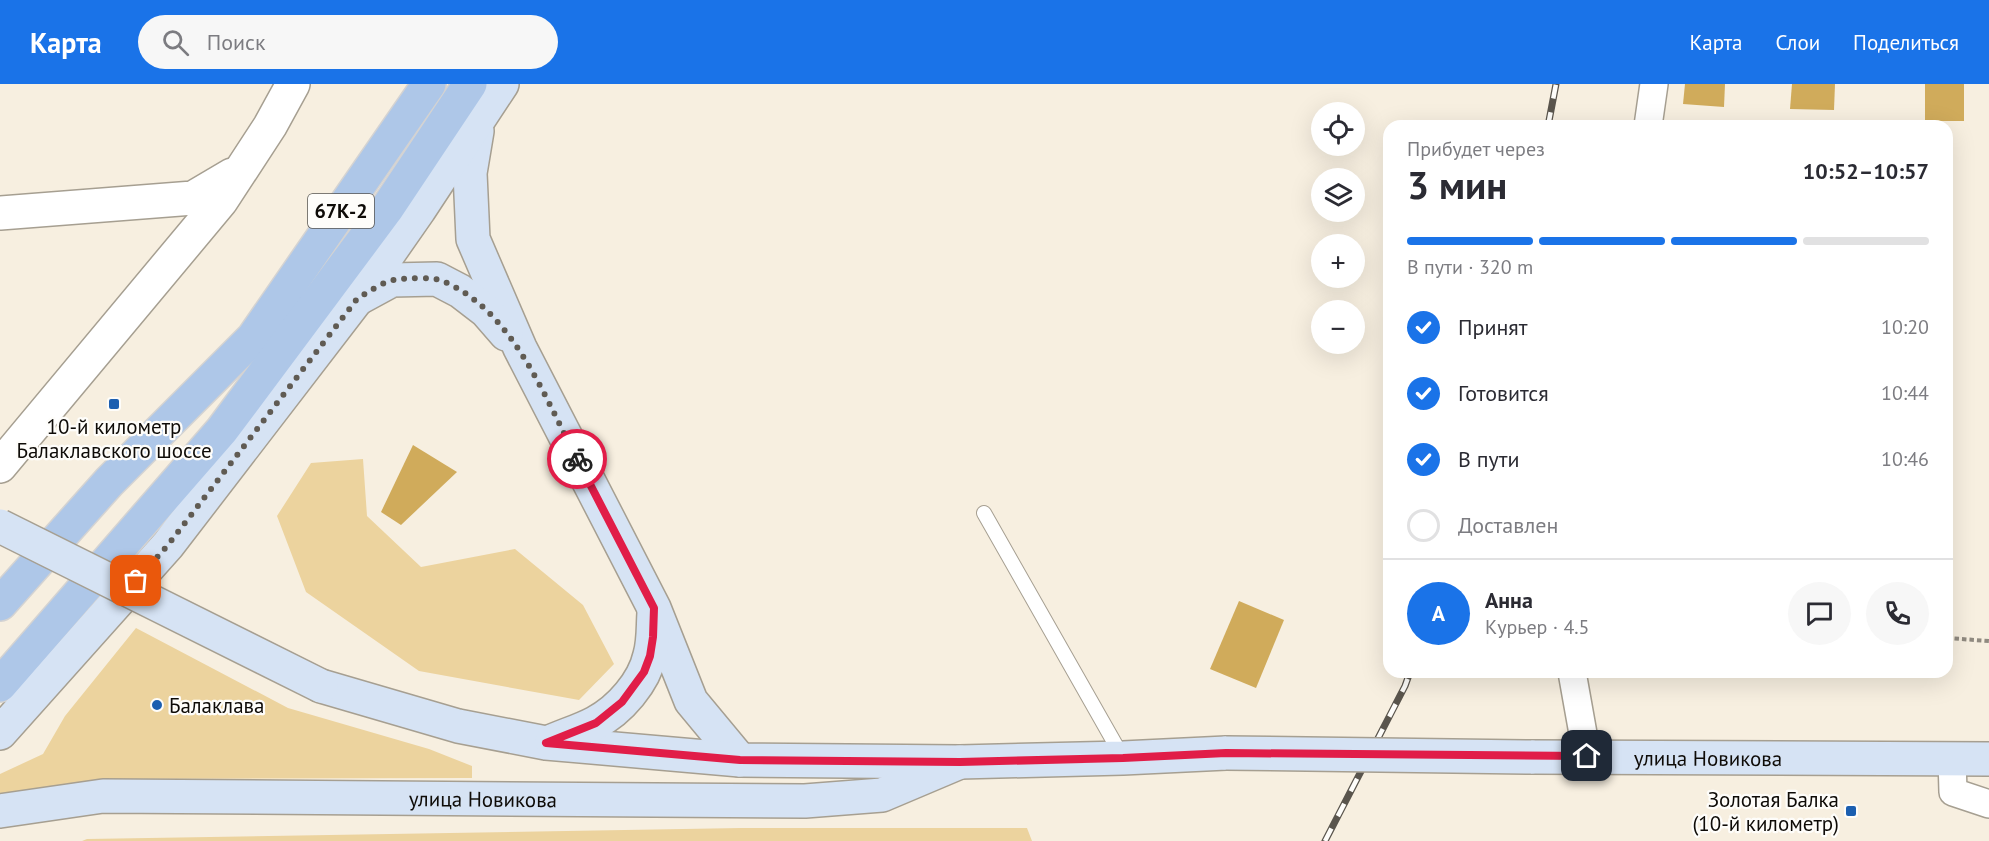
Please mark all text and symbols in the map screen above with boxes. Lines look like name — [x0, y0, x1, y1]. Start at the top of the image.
search box — [138, 15, 558, 69]
text: Карта — [30, 24, 102, 61]
icon: search — [159, 26, 192, 59]
text: Поиск — [207, 28, 266, 56]
text: Карта — [1689, 29, 1742, 56]
text: Слои — [1775, 29, 1820, 56]
text: Поделиться — [1853, 29, 1959, 56]
map controls — [1311, 102, 1365, 354]
button: locate — [1311, 102, 1365, 156]
text: Прибудет через — [1407, 136, 1545, 162]
text: 10:52–10:57 — [1803, 157, 1929, 185]
text: 3 мин — [1407, 159, 1507, 210]
button: layers — [1311, 168, 1365, 222]
road number: 67К-2 — [308, 194, 374, 228]
button: + — [1311, 234, 1365, 288]
text: В пути · 320 m — [1407, 254, 1533, 280]
button: − — [1311, 300, 1365, 354]
icon: check — [1407, 311, 1440, 344]
text: Принят — [1458, 313, 1528, 341]
text: 10:20 — [1881, 314, 1929, 340]
icon: check — [1407, 377, 1440, 410]
text: Готовится — [1458, 379, 1549, 407]
text: 10:44 — [1881, 380, 1929, 406]
marker: 10-й километр Балаклавского шоссе — [107, 397, 121, 411]
place label: 10-й километр Балаклавского шоссе — [16, 413, 212, 464]
courier — [547, 429, 607, 489]
icon: bike — [561, 443, 594, 476]
icon: check — [1407, 443, 1440, 476]
text: В пути — [1458, 445, 1520, 473]
text: 10:46 — [1881, 446, 1929, 472]
text: Доставлен — [1458, 511, 1558, 539]
pin — [110, 555, 161, 606]
icon: bag — [119, 564, 152, 597]
button: chat — [1788, 582, 1851, 645]
button: phone — [1866, 582, 1929, 645]
text: Анна — [1485, 586, 1533, 614]
text: А — [1432, 599, 1445, 627]
text: Курьер · 4.5 — [1485, 614, 1589, 640]
place label: Балаклава — [169, 692, 265, 719]
marker: Балаклава — [150, 698, 164, 712]
pin — [1561, 730, 1612, 781]
icon: home — [1570, 739, 1603, 772]
street label: улица Новикова — [1634, 744, 1782, 772]
street label: улица Новикова — [409, 785, 557, 813]
place label: Золотая Балка (10-й километр) — [1692, 786, 1839, 837]
marker: Золотая Балка (10-й километр) — [1844, 804, 1858, 818]

